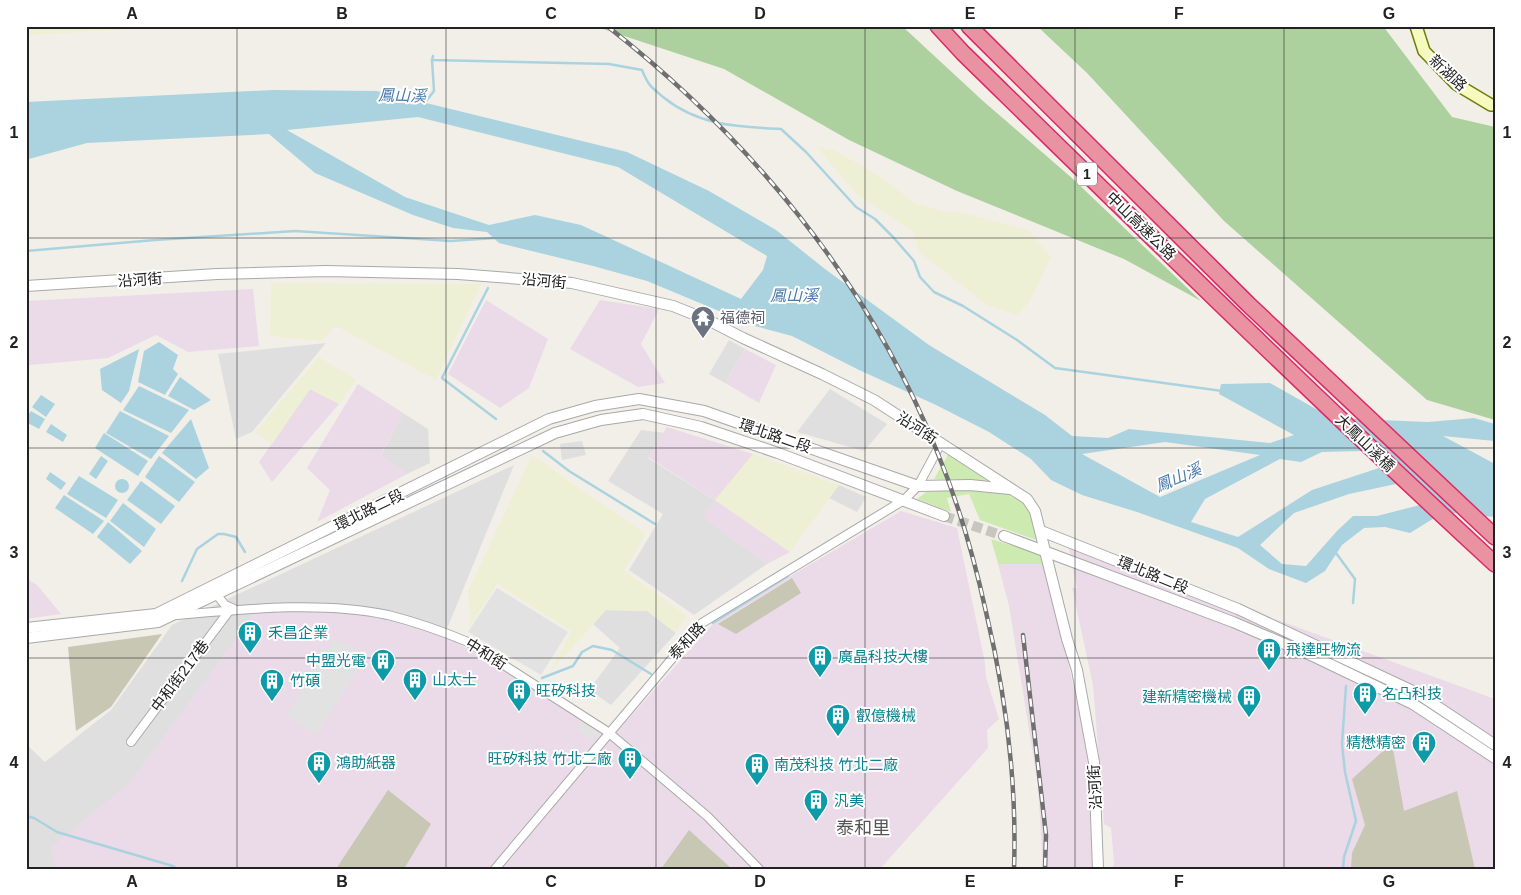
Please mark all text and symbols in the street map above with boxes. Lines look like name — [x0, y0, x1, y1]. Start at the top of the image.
text: A — [126, 5, 138, 22]
text: B — [336, 5, 348, 22]
text: C — [545, 5, 557, 22]
text: D — [754, 5, 766, 22]
text: E — [965, 5, 976, 22]
text: F — [1174, 5, 1184, 22]
text: G — [1383, 5, 1395, 22]
street label: 新湖路 — [1426, 51, 1471, 94]
water label: 鳳山溪 — [378, 87, 428, 104]
text: 1 — [10, 124, 19, 141]
text: 1 — [1503, 124, 1512, 141]
road number: 1 — [1077, 162, 1097, 185]
street label: 中山高速公路 — [1103, 188, 1180, 263]
street label: 沿河街 — [117, 269, 163, 290]
street label: 沿河街 — [521, 270, 567, 291]
water label: 鳳山溪 — [770, 287, 820, 304]
temple icon: 福德祠 — [690, 305, 716, 339]
place label: 福德祠 — [720, 309, 765, 326]
text: 2 — [10, 334, 19, 351]
text: 2 — [1503, 334, 1512, 351]
street label: 沿河街 — [894, 408, 941, 447]
street label: 大鳳山溪橋 — [1332, 410, 1398, 475]
street label: 環北路二段 — [737, 415, 813, 456]
water label: 鳳山溪 — [1153, 459, 1205, 495]
street label: 環北路二段 — [331, 485, 406, 534]
text: 3 — [10, 544, 19, 561]
text: 3 — [1503, 544, 1512, 561]
street label: 環北路二段 — [1115, 553, 1191, 596]
street label: 泰和路 — [665, 618, 708, 663]
building icon: 禾昌企業 — [237, 620, 263, 654]
place label: 禾昌企業 — [268, 624, 328, 641]
street label: 中和街 — [463, 634, 510, 673]
street label: 中和街217巷 — [147, 637, 212, 715]
building icon: 飛達旺物流 — [1256, 637, 1282, 671]
place label: 飛達旺物流 — [1286, 641, 1361, 658]
building icon: 廣晶科技大樓 — [807, 644, 833, 678]
building icon: 中盟光電 — [370, 648, 396, 682]
place label: 廣晶科技大樓 — [838, 648, 928, 665]
place label: 中盟光電 — [306, 652, 366, 669]
building icon: 山太士 — [402, 667, 428, 701]
building icon: 竹碩 — [259, 668, 285, 702]
place label: 山太士 — [432, 671, 477, 688]
place label: 竹碩 — [290, 672, 320, 689]
building icon: 旺矽科技 — [506, 678, 532, 712]
building icon: 名凸科技 — [1352, 681, 1378, 715]
place label: 旺矽科技 — [536, 682, 596, 699]
building icon: 建新精密機械 — [1236, 684, 1262, 718]
place label: 名凸科技 — [1382, 685, 1442, 702]
place label: 建新精密機械 — [1142, 688, 1232, 705]
building icon: 叡億機械 — [825, 703, 851, 737]
place label: 叡億機械 — [856, 707, 916, 724]
building icon: 精懋精密 — [1411, 730, 1437, 764]
place label: 精懋精密 — [1346, 734, 1406, 751]
building icon: 旺矽科技 竹北二廠 — [617, 746, 643, 780]
building icon: 鴻助紙器 — [306, 750, 332, 784]
place label: 旺矽科技 竹北二廠 — [488, 750, 612, 767]
building icon: 南茂科技 竹北二廠 — [744, 752, 770, 786]
text: 4 — [10, 754, 19, 771]
place label: 鴻助紙器 — [336, 754, 396, 771]
text: 4 — [1503, 754, 1512, 771]
place label: 南茂科技 竹北二廠 — [774, 756, 898, 773]
street label: 沿河街 — [1085, 764, 1104, 810]
building icon: 汎美 — [803, 788, 829, 822]
place label: 汎美 — [834, 792, 864, 809]
district label: 泰和里 — [836, 818, 890, 838]
text: A — [126, 873, 138, 890]
text: B — [336, 873, 348, 890]
text: C — [545, 873, 557, 890]
text: D — [754, 873, 766, 890]
text: E — [965, 873, 976, 890]
text: F — [1174, 873, 1184, 890]
text: G — [1383, 873, 1395, 890]

